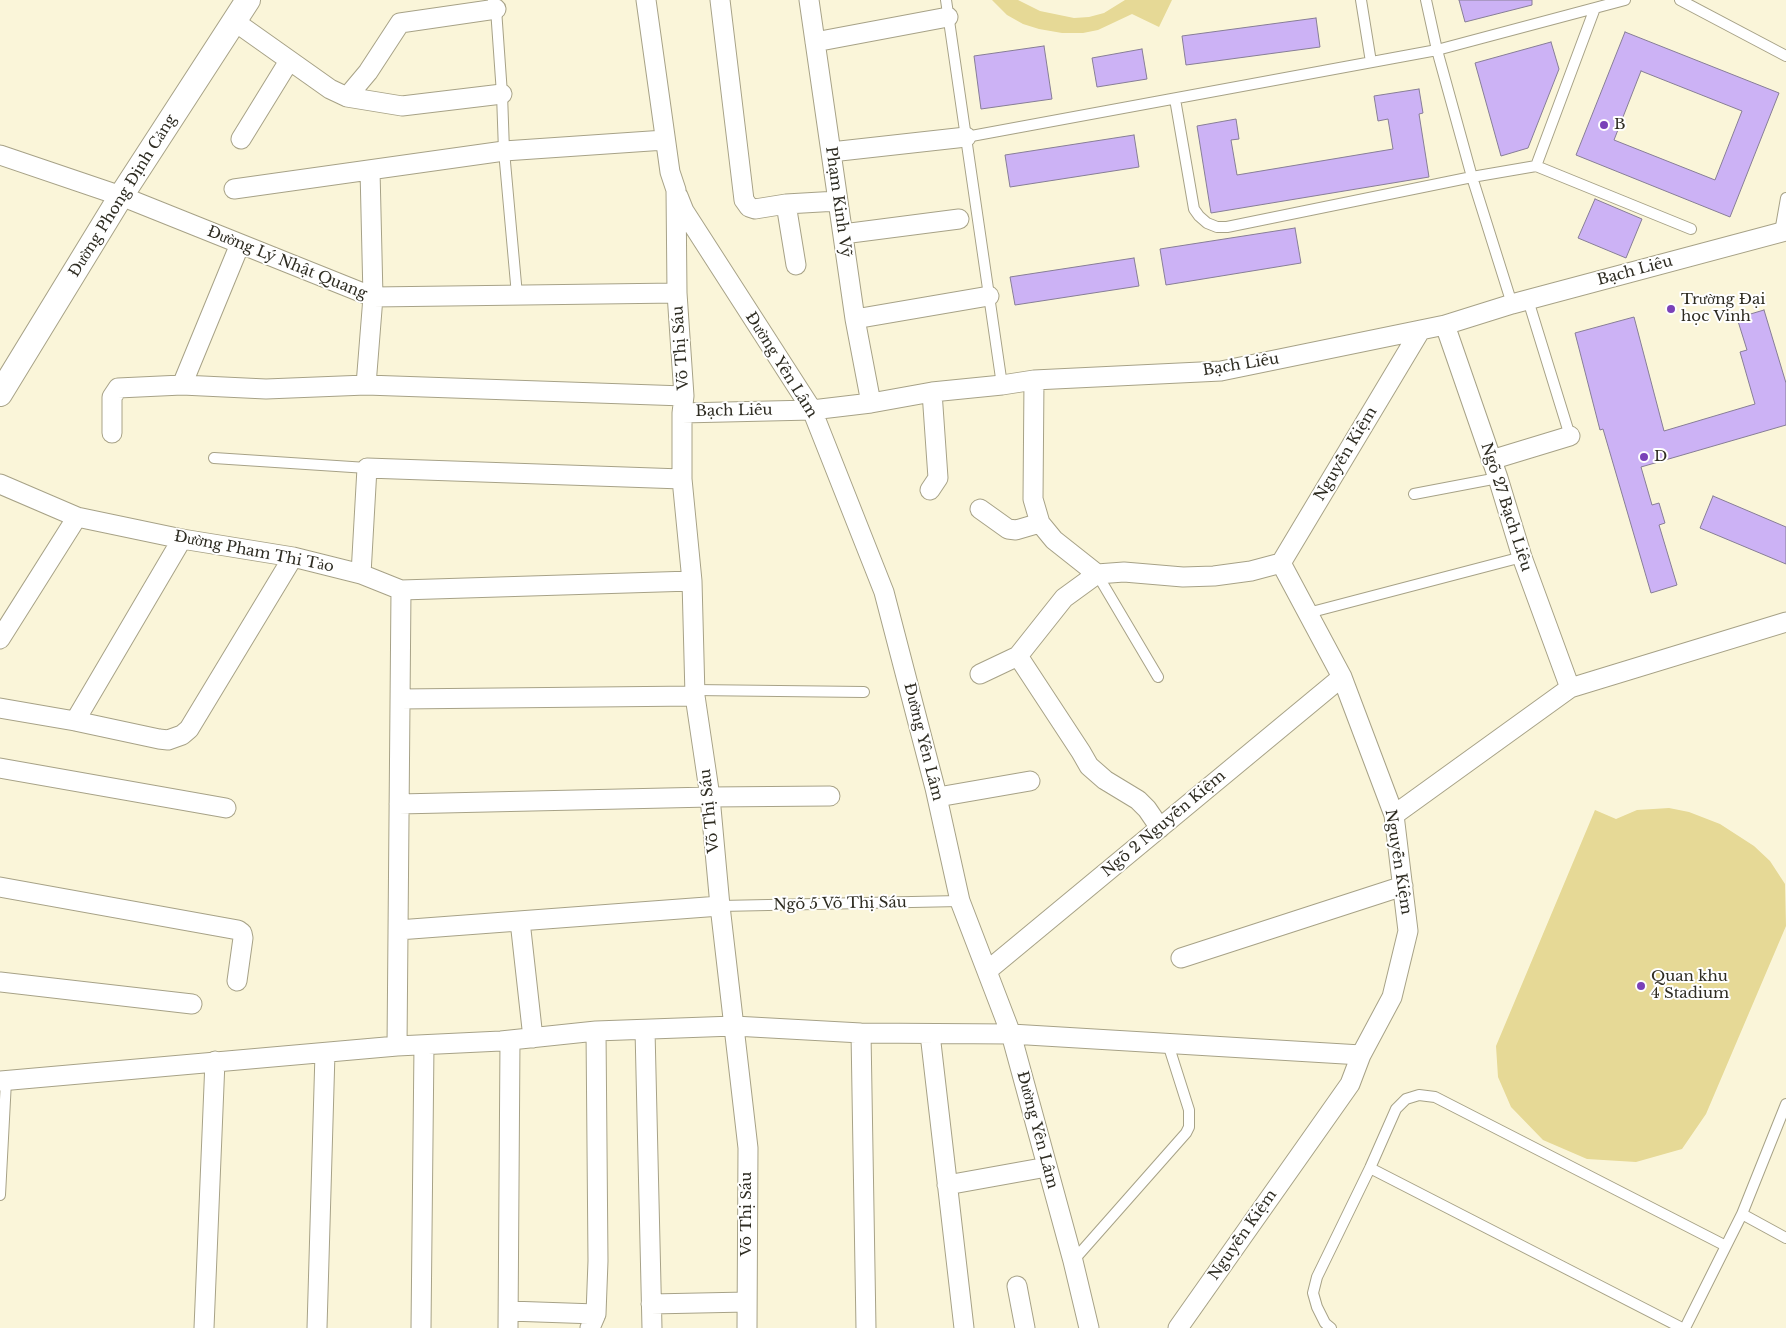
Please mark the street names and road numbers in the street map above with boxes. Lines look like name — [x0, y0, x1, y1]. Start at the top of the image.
street label: Đường Phong Định Cảng — [65, 111, 181, 281]
street label: Phạm Kinh Vỹ — [821, 145, 855, 259]
street label: Đường Lý Nhật Quang — [205, 223, 369, 303]
street label: Bạch Liêu — [1595, 252, 1675, 290]
street label: Võ Thị Sáu — [669, 305, 693, 391]
street label: Đường Yên Lâm — [741, 309, 821, 421]
street label: Bạch Liêu — [1201, 350, 1281, 380]
street label: Bạch Liêu — [695, 401, 773, 421]
street label: Nguyễn Kiệm — [1311, 404, 1381, 504]
street label: Ngõ 27 Bạch Liêu — [1477, 440, 1535, 574]
street label: Đường Pham Thi Tảo — [173, 528, 335, 576]
street label: Đường Yên Lâm — [900, 681, 946, 803]
street label: Ngõ 2 Nguyễn Kiệm — [1099, 767, 1229, 881]
street label: Võ Thị Sáu — [697, 768, 723, 854]
street label: Nguyễn Kiệm — [1381, 808, 1415, 916]
street label: Ngõ 5 Võ Thị Sáu — [773, 894, 907, 914]
street label: Đường Yên Lâm — [1013, 1069, 1061, 1191]
street label: Võ Thị Sáu — [738, 1172, 756, 1256]
street label: Nguyễn Kiệm — [1205, 1186, 1281, 1284]

